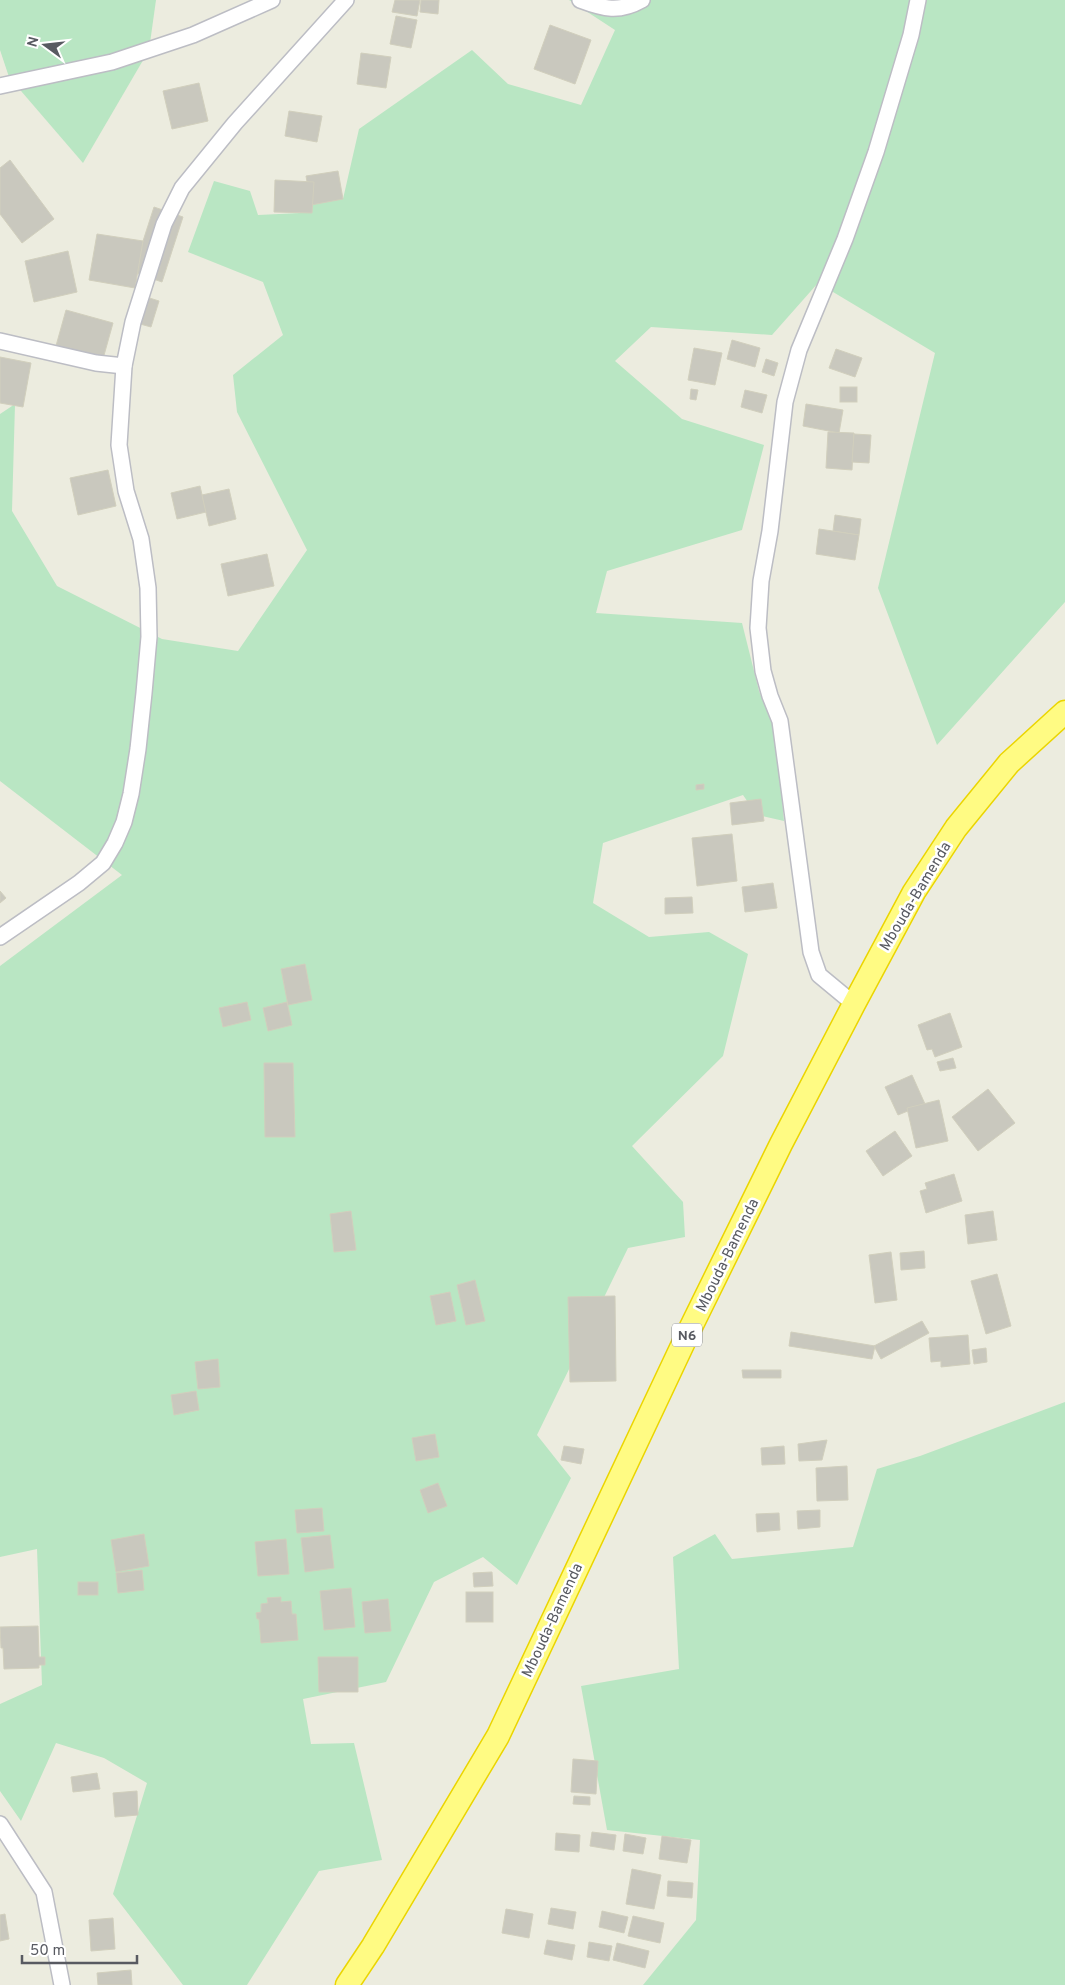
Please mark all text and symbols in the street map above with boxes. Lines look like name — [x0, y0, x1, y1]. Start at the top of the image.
north arrow — [20, 20, 70, 70]
text: N — [24, 35, 43, 49]
street label: Mbouda-Bamenda — [876, 839, 956, 955]
street label: Mbouda-Bamenda — [693, 1196, 764, 1315]
road number: N6 — [672, 1324, 702, 1346]
street label: Mbouda-Bamenda — [519, 1561, 588, 1681]
scale bar — [22, 1932, 138, 1964]
text: 50 m — [30, 1942, 65, 1961]

